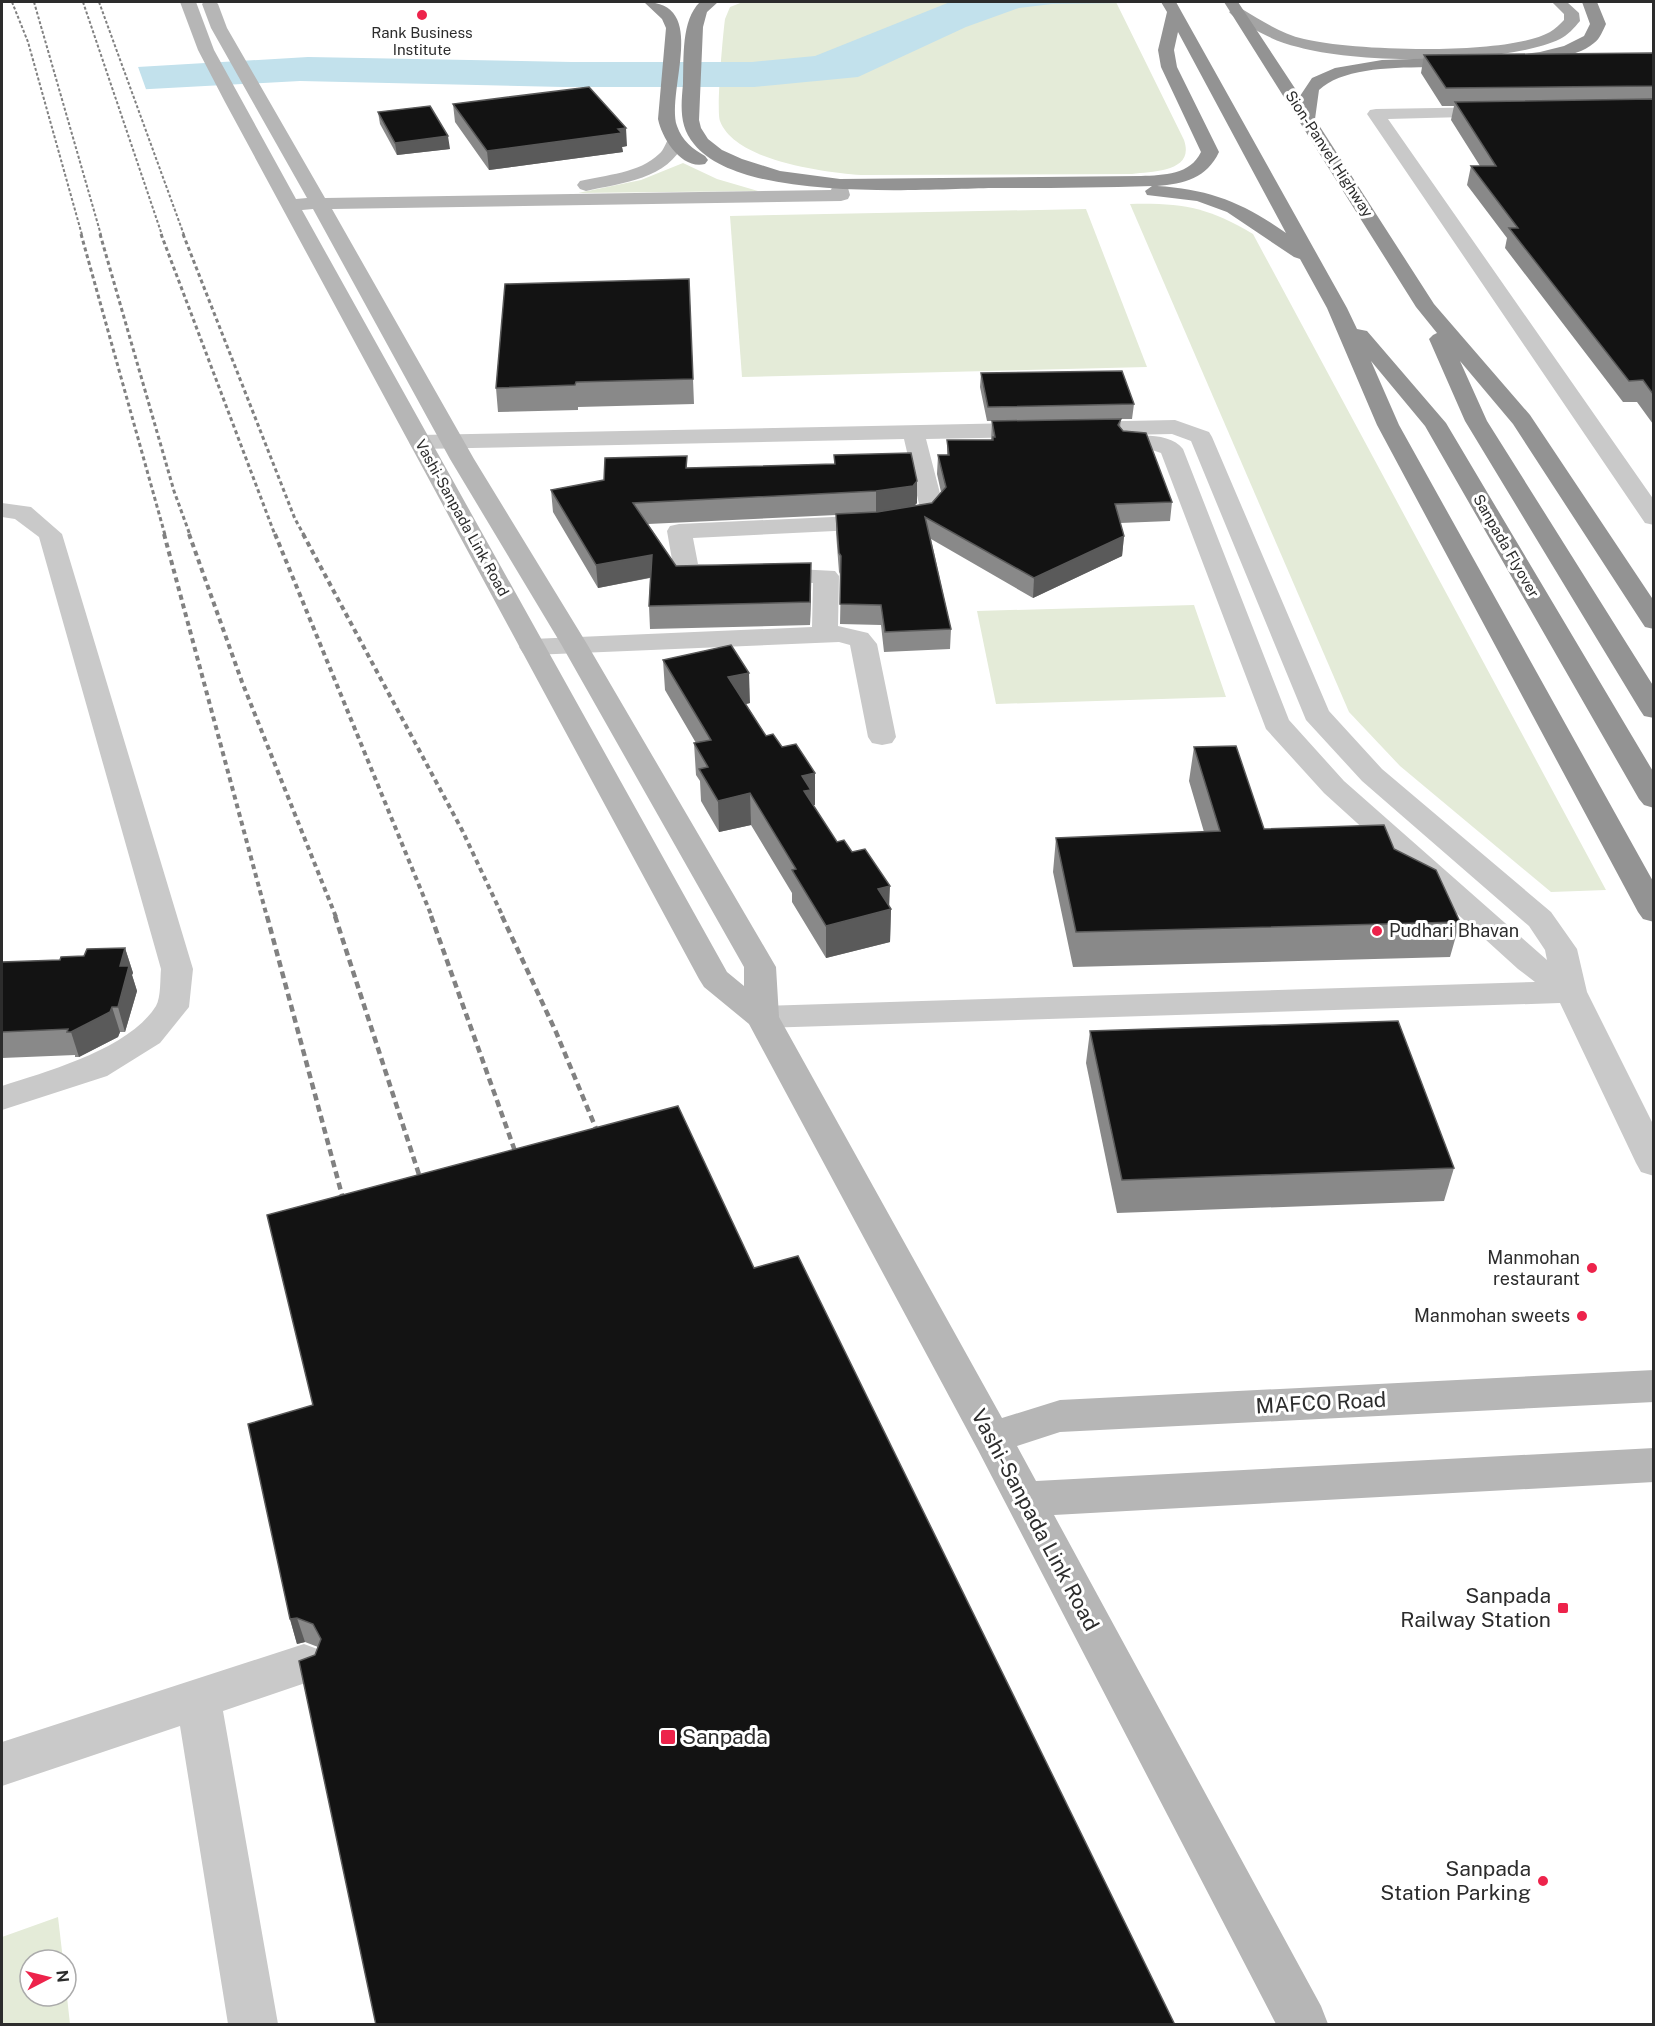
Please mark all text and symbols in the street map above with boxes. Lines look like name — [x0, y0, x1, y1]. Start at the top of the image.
marker: Rank Business Institute — [415, 8, 429, 22]
place label: Rank Business Institute — [371, 24, 473, 58]
street label: Sion-Panvel Highway — [1282, 87, 1377, 220]
street label: Vashi-Sanpada Link Road — [412, 436, 513, 599]
street label: Sanpada Flyover — [1470, 491, 1543, 600]
place label: Pudhari Bhavan — [1389, 920, 1519, 941]
marker: Pudhari Bhavan — [1370, 924, 1384, 938]
place label: Manmohan restaurant — [1487, 1247, 1580, 1289]
marker: Manmohan restaurant — [1585, 1261, 1599, 1275]
place label: Manmohan sweets — [1414, 1305, 1570, 1326]
marker: Manmohan sweets — [1575, 1309, 1589, 1323]
street label: MAFCO Road — [1255, 1387, 1387, 1418]
street label: Vashi-Sanpada Link Road — [966, 1405, 1105, 1635]
place label: Sanpada Railway Station — [1400, 1583, 1551, 1632]
marker: Sanpada Railway Station — [1556, 1601, 1570, 1615]
place label: Sanpada — [682, 1724, 768, 1749]
marker: Sanpada — [659, 1728, 677, 1746]
place label: Sanpada Station Parking — [1380, 1856, 1531, 1905]
marker: Sanpada Station Parking — [1536, 1874, 1550, 1888]
north arrow — [18, 1948, 78, 2008]
text: N — [52, 1969, 73, 1984]

